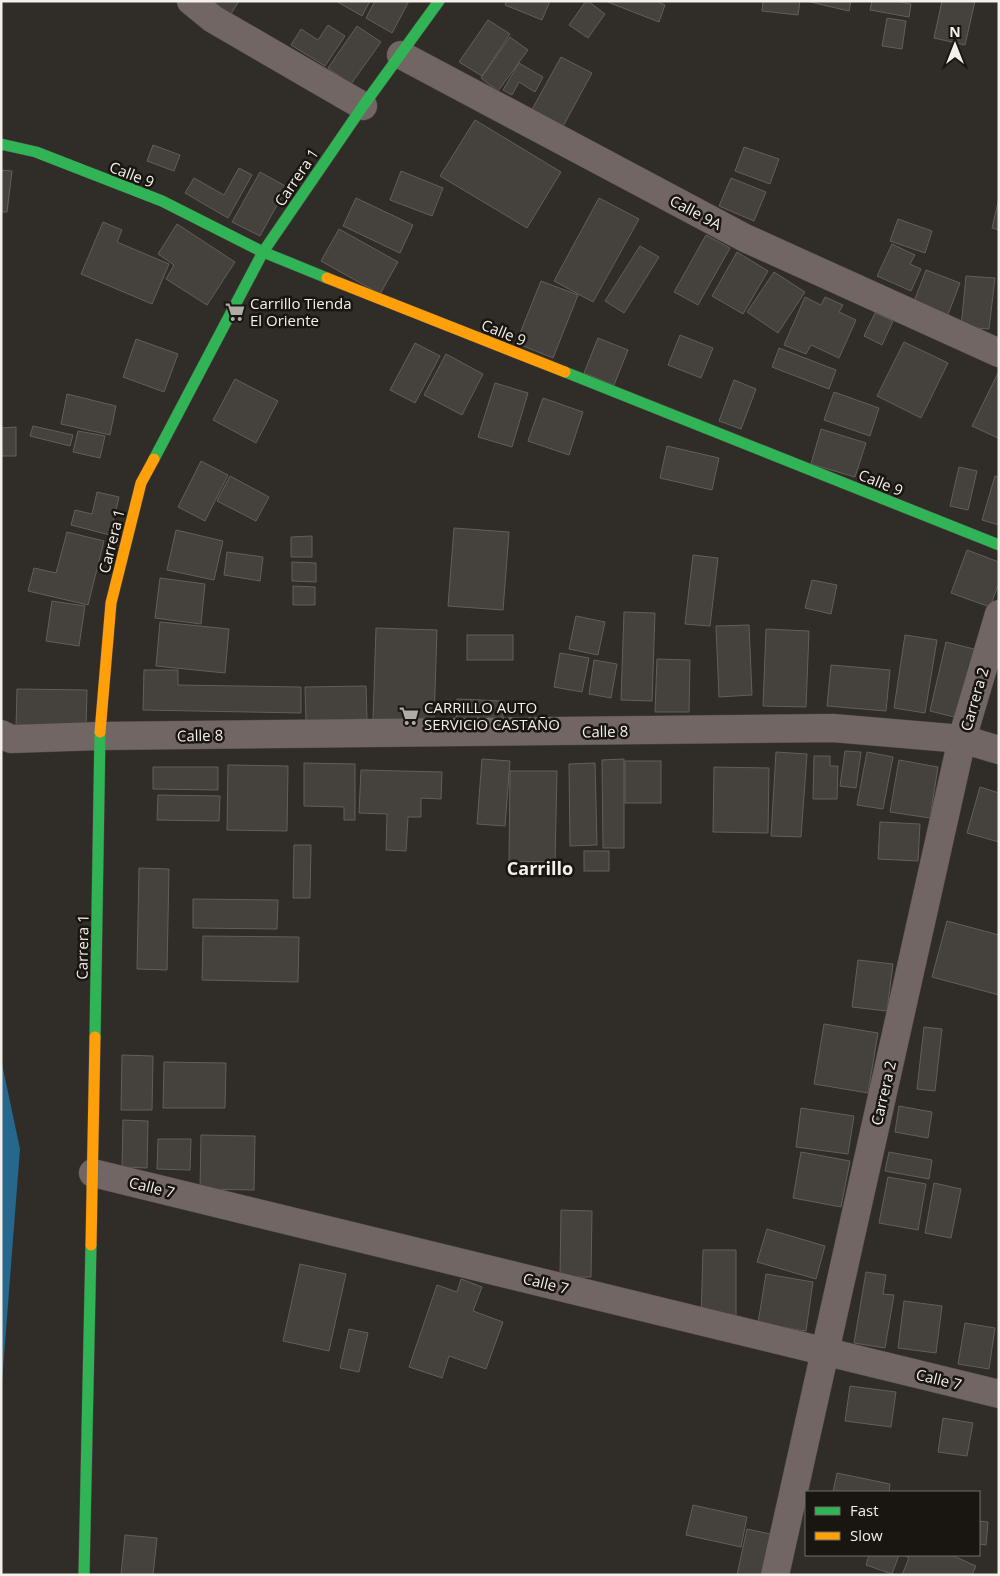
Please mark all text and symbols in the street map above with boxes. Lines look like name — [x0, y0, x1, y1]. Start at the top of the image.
north arrow — [930, 20, 980, 70]
text: N — [949, 22, 961, 41]
street label: Carrera 1 — [269, 144, 323, 210]
street label: Calle 9 — [107, 156, 157, 192]
street label: Calle 9A — [667, 190, 726, 234]
place label: Carrillo Tienda El Oriente — [250, 293, 352, 330]
supermarket icon: Carrillo Tienda El Oriente — [224, 301, 246, 323]
street label: Calle 9 — [479, 314, 529, 350]
street label: Calle 9 — [856, 464, 906, 500]
street label: Carrera 1 — [93, 507, 129, 575]
street label: Carrera 2 — [955, 665, 993, 733]
place label: CARRILLO AUTO SERVICIO CASTAÑO — [424, 697, 560, 734]
supermarket icon: CARRILLO AUTO SERVICIO CASTAÑO — [398, 705, 420, 727]
street label: Calle 8 — [582, 721, 628, 741]
street label: Calle 8 — [177, 725, 223, 745]
district label: Carrillo — [507, 856, 573, 880]
street label: Carrera 1 — [71, 914, 93, 980]
street label: Carrera 2 — [866, 1059, 900, 1127]
street label: Calle 7 — [127, 1172, 177, 1202]
street label: Calle 7 — [521, 1268, 571, 1298]
street label: Calle 7 — [914, 1364, 964, 1394]
legend — [805, 1491, 980, 1556]
text: Fast — [850, 1500, 879, 1520]
text: Slow — [850, 1525, 883, 1545]

